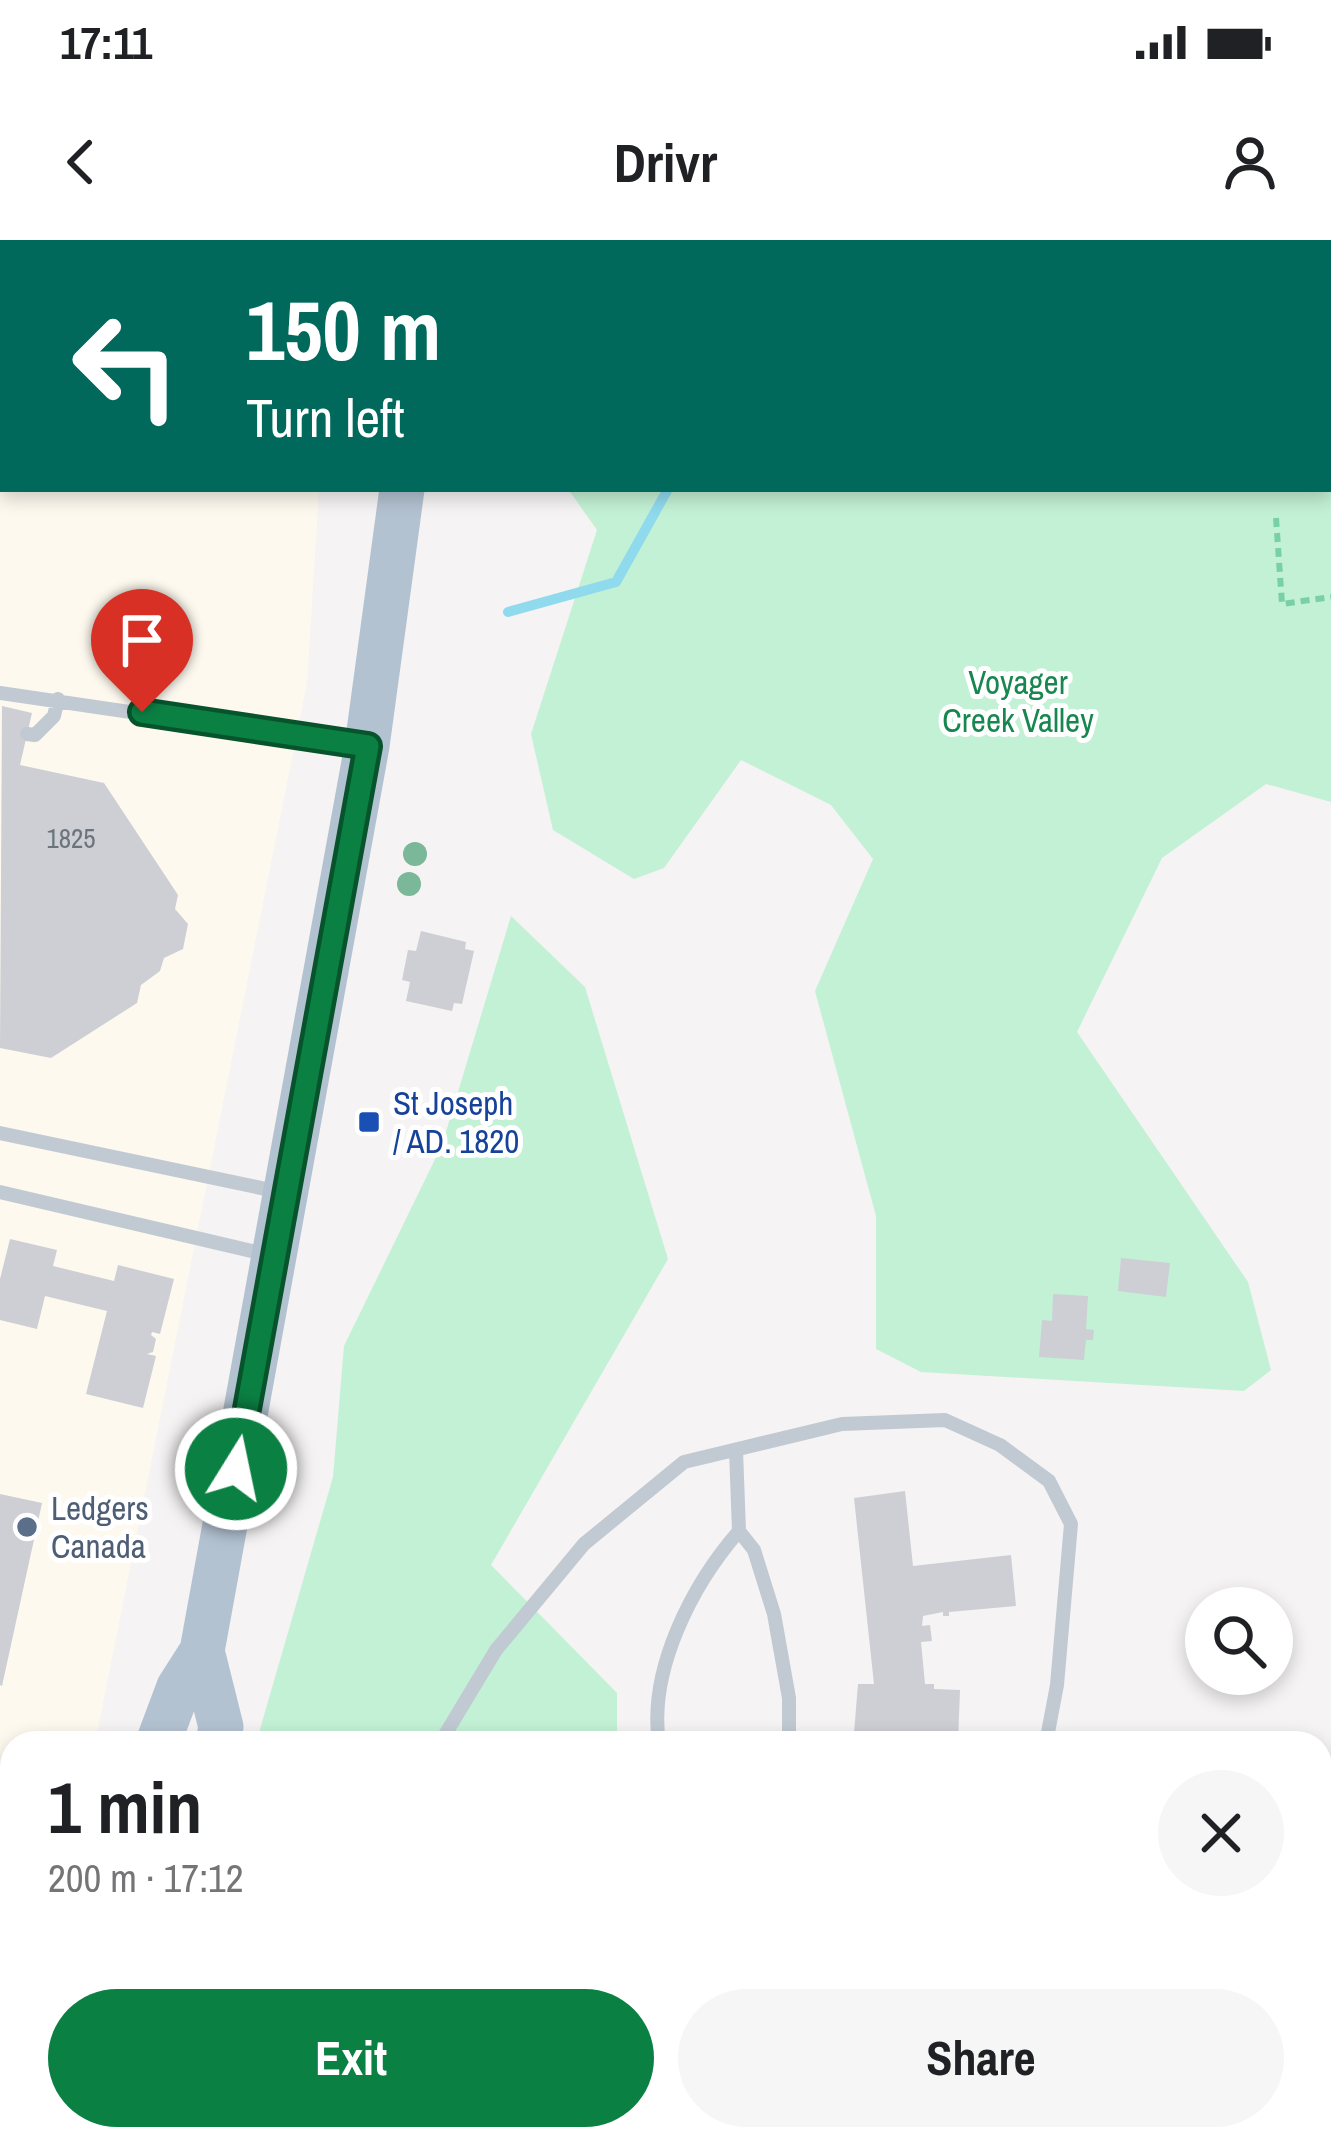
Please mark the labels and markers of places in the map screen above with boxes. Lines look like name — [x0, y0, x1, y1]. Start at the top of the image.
pin — [91, 589, 193, 712]
place label: St Joseph / AD. 1820 — [393, 1081, 519, 1163]
marker: St Joseph / AD. 1820 — [356, 1109, 382, 1135]
place label: Ledgers Canada — [51, 1486, 149, 1568]
marker: Ledgers Canada — [14, 1514, 40, 1540]

